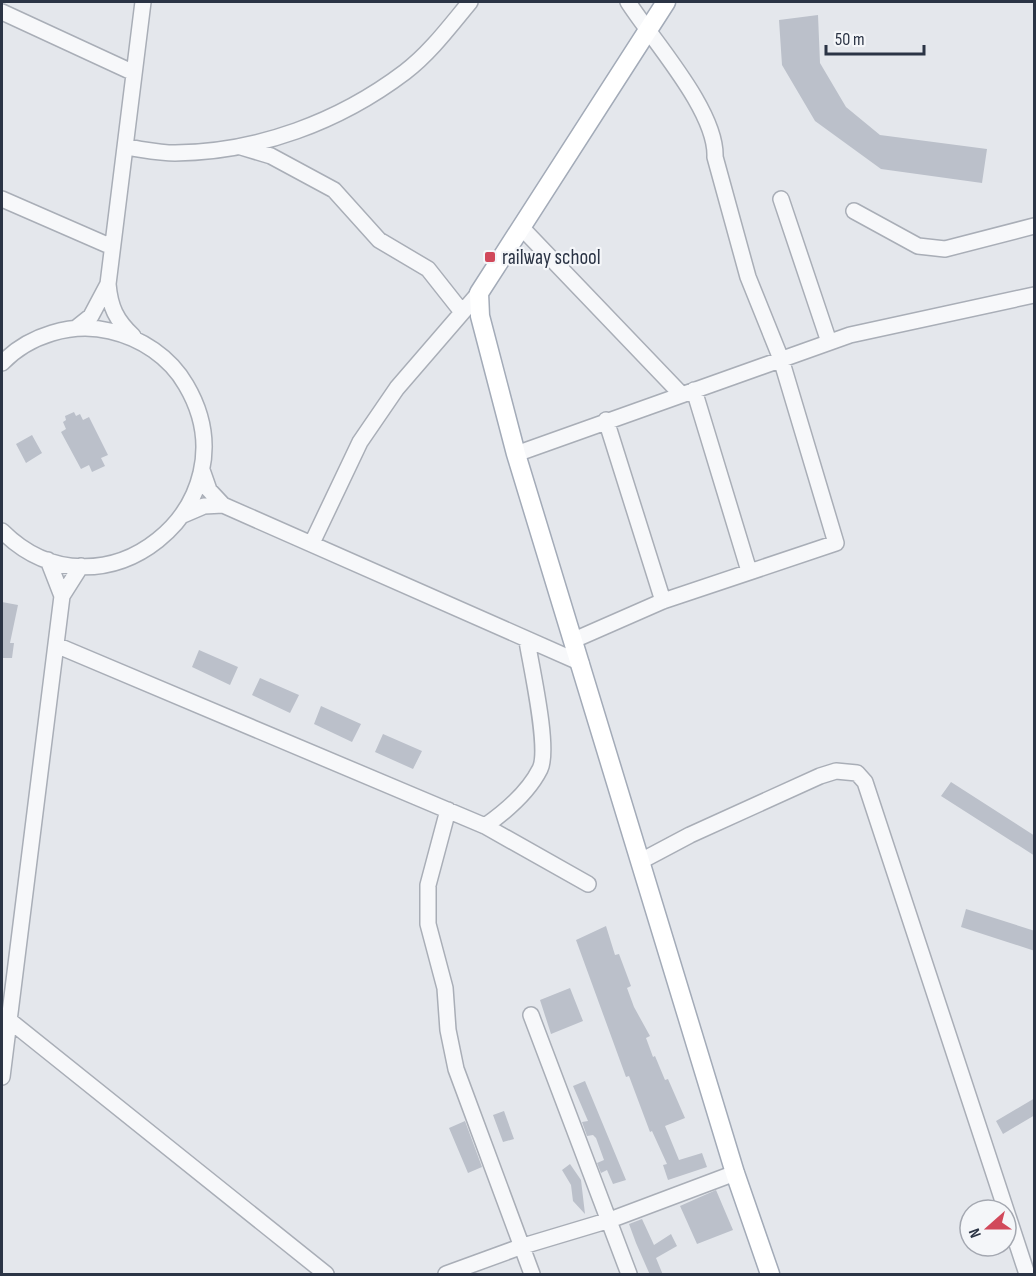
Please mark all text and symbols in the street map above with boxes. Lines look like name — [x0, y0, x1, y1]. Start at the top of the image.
scale bar — [826, 18, 924, 56]
text: 50 m — [835, 29, 865, 50]
place label: railway school — [502, 245, 601, 270]
marker: railway school — [483, 250, 497, 264]
north arrow — [958, 1198, 1018, 1258]
text: N — [965, 1225, 986, 1240]

